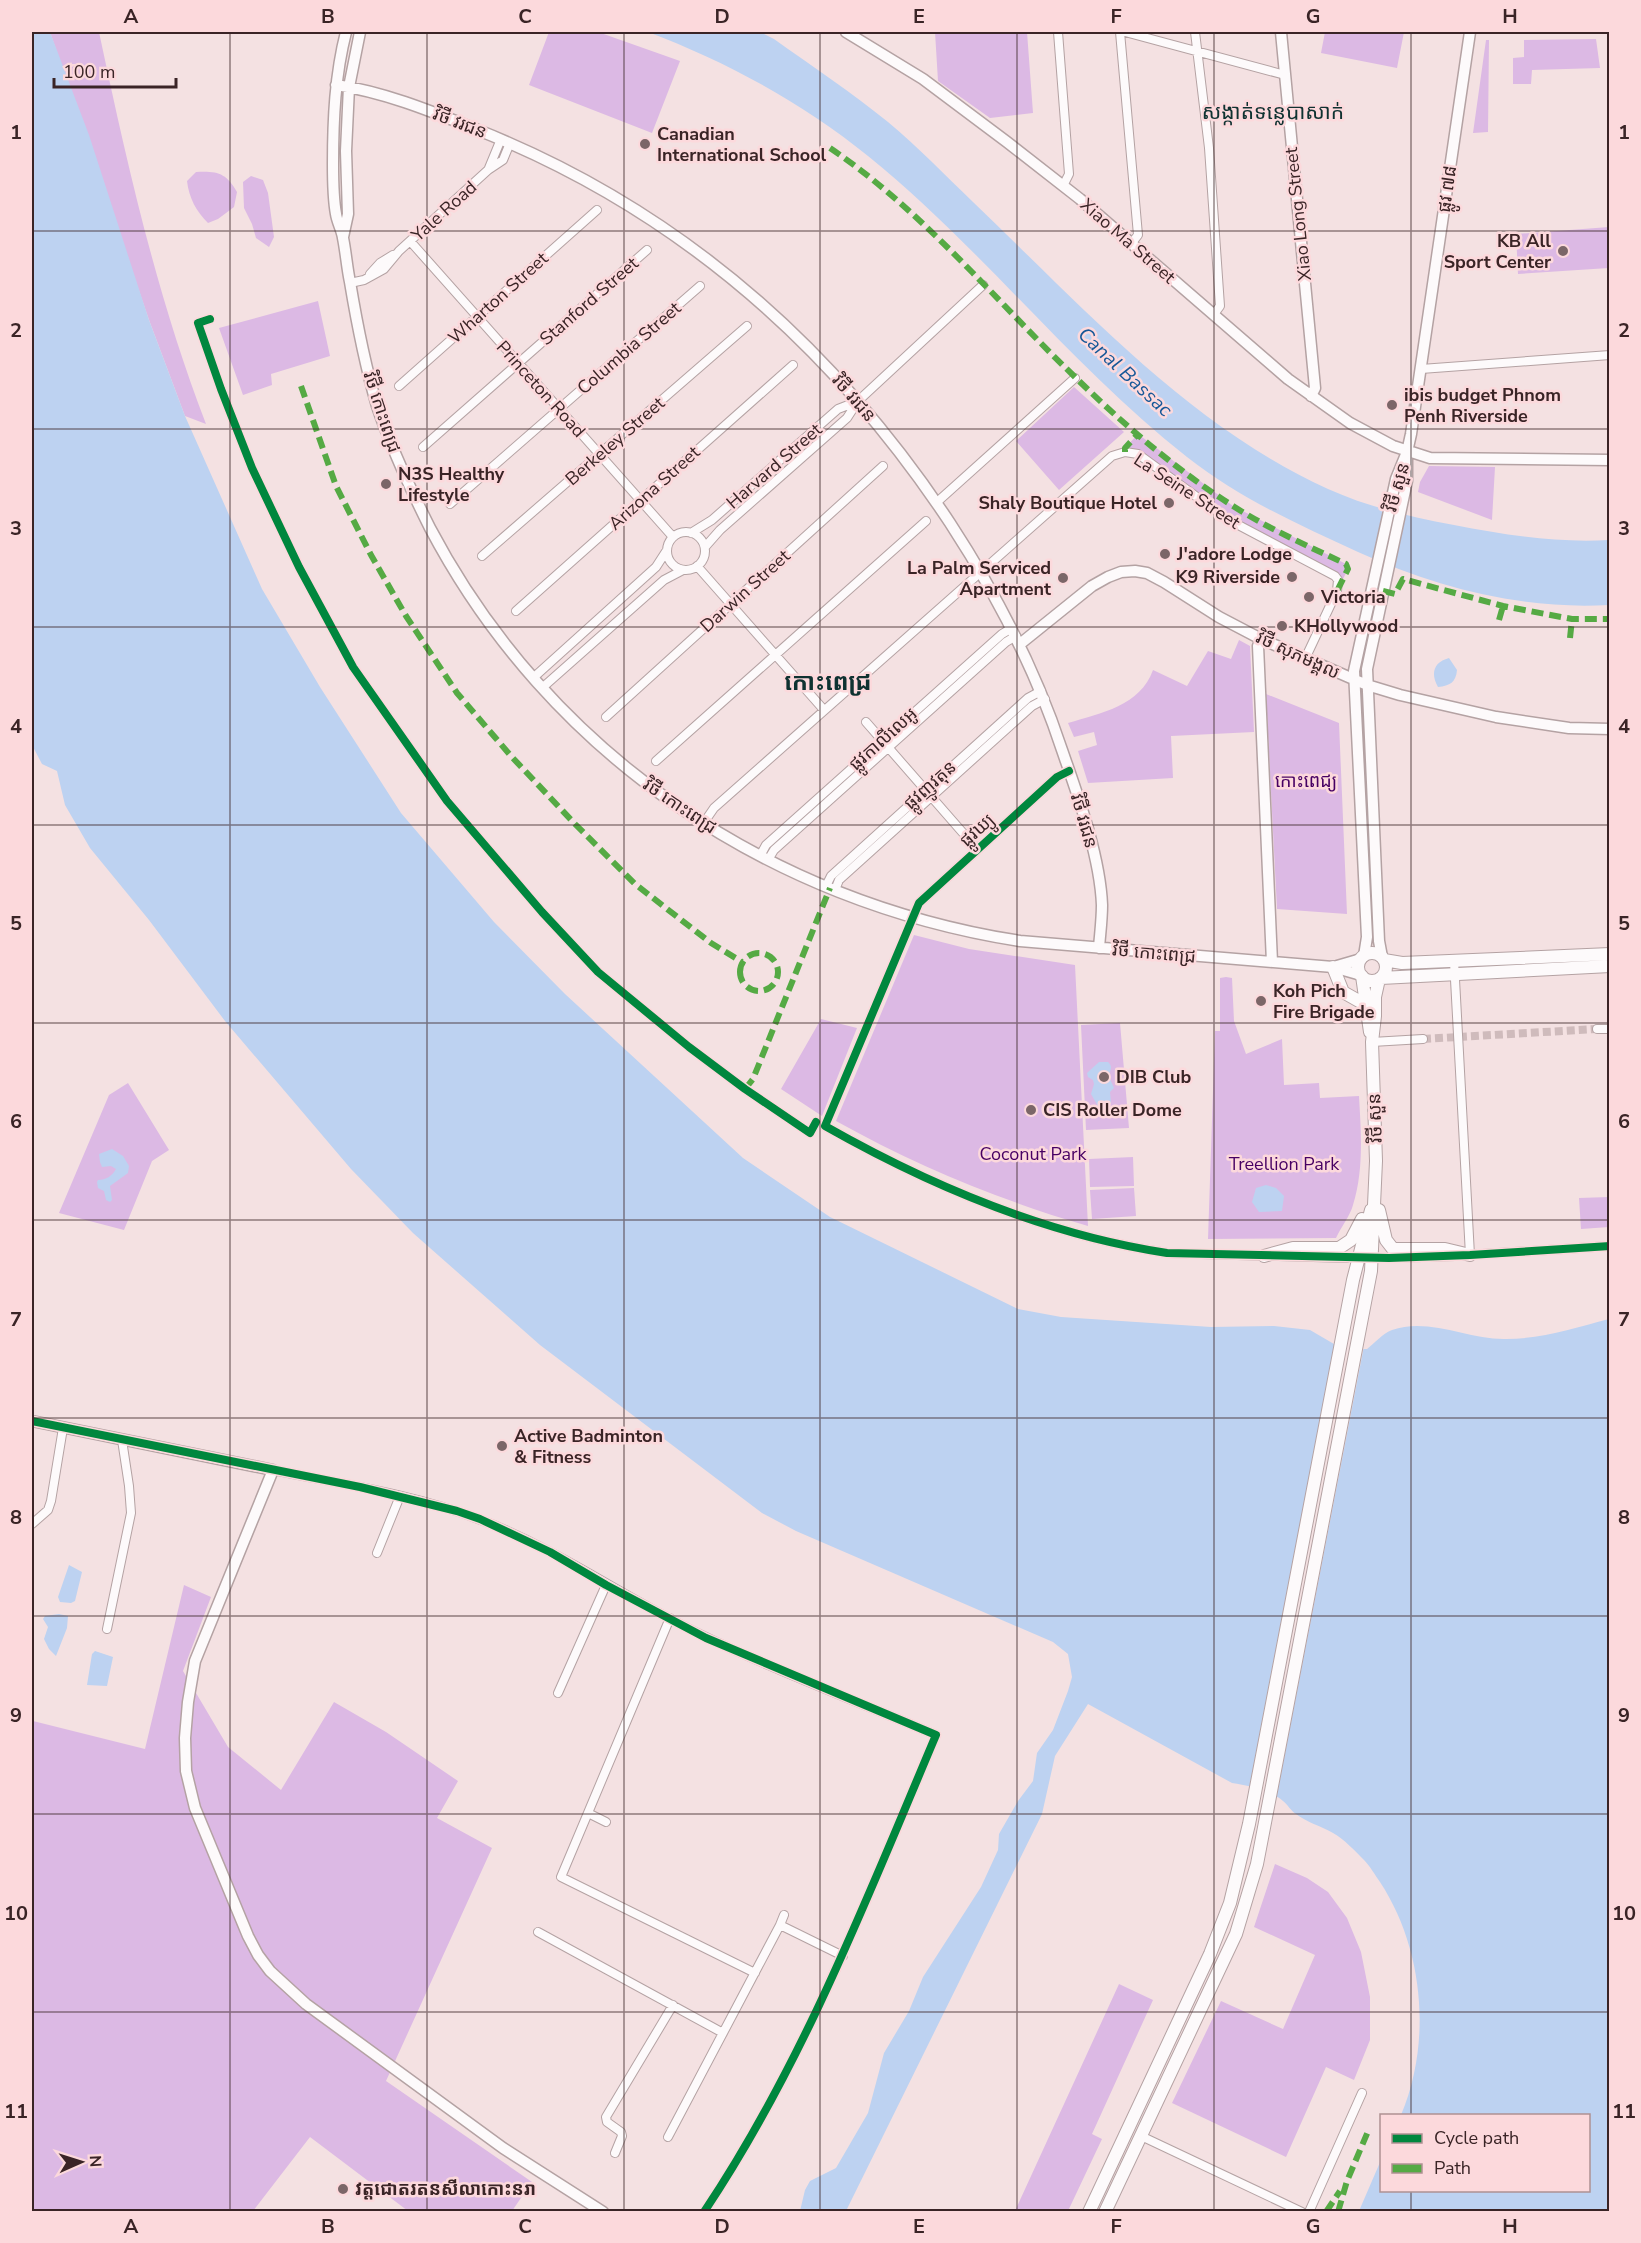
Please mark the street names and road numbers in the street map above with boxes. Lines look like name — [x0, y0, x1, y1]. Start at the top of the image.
street label: វិថី វរជន — [429, 101, 490, 144]
street label: Xiao Long Street — [1279, 145, 1317, 282]
street label: ផ្លូវ ៧៨ — [1432, 164, 1466, 215]
street label: Yale Road — [405, 175, 482, 247]
street label: Xiao Ma Street — [1075, 193, 1181, 289]
street label: Wharton Street — [443, 246, 554, 349]
street label: Stanford Street — [535, 251, 644, 351]
street label: Columbia Street — [572, 296, 687, 400]
street label: Princeton Road — [491, 335, 591, 443]
street label: វិថី កោះពេជ្រ — [357, 367, 406, 456]
street label: វិថី វរជន — [826, 368, 881, 427]
street label: Berkeley Street — [560, 391, 670, 491]
street label: Harvard Street — [721, 417, 827, 514]
street label: Arizona Street — [603, 440, 705, 536]
street label: La Seine Street — [1129, 448, 1245, 535]
street label: វិថី សួន — [1378, 460, 1415, 515]
street label: Darwin Street — [695, 544, 796, 638]
street label: វិថី សុភមង្គល — [1251, 625, 1344, 685]
street label: ផ្លូវកាលីលេអូ — [844, 702, 925, 779]
street label: ផ្លូវញូវតុន — [898, 755, 964, 818]
street label: វិថី កោះពេជ្រ — [638, 772, 721, 839]
street label: វិថី វរជន — [1065, 790, 1103, 851]
street label: ផ្លូវឃ្យូ — [954, 808, 1003, 855]
street label: វិថី កោះពេជ្រ — [1110, 937, 1197, 969]
street label: វិថី សួន — [1362, 1093, 1388, 1144]

